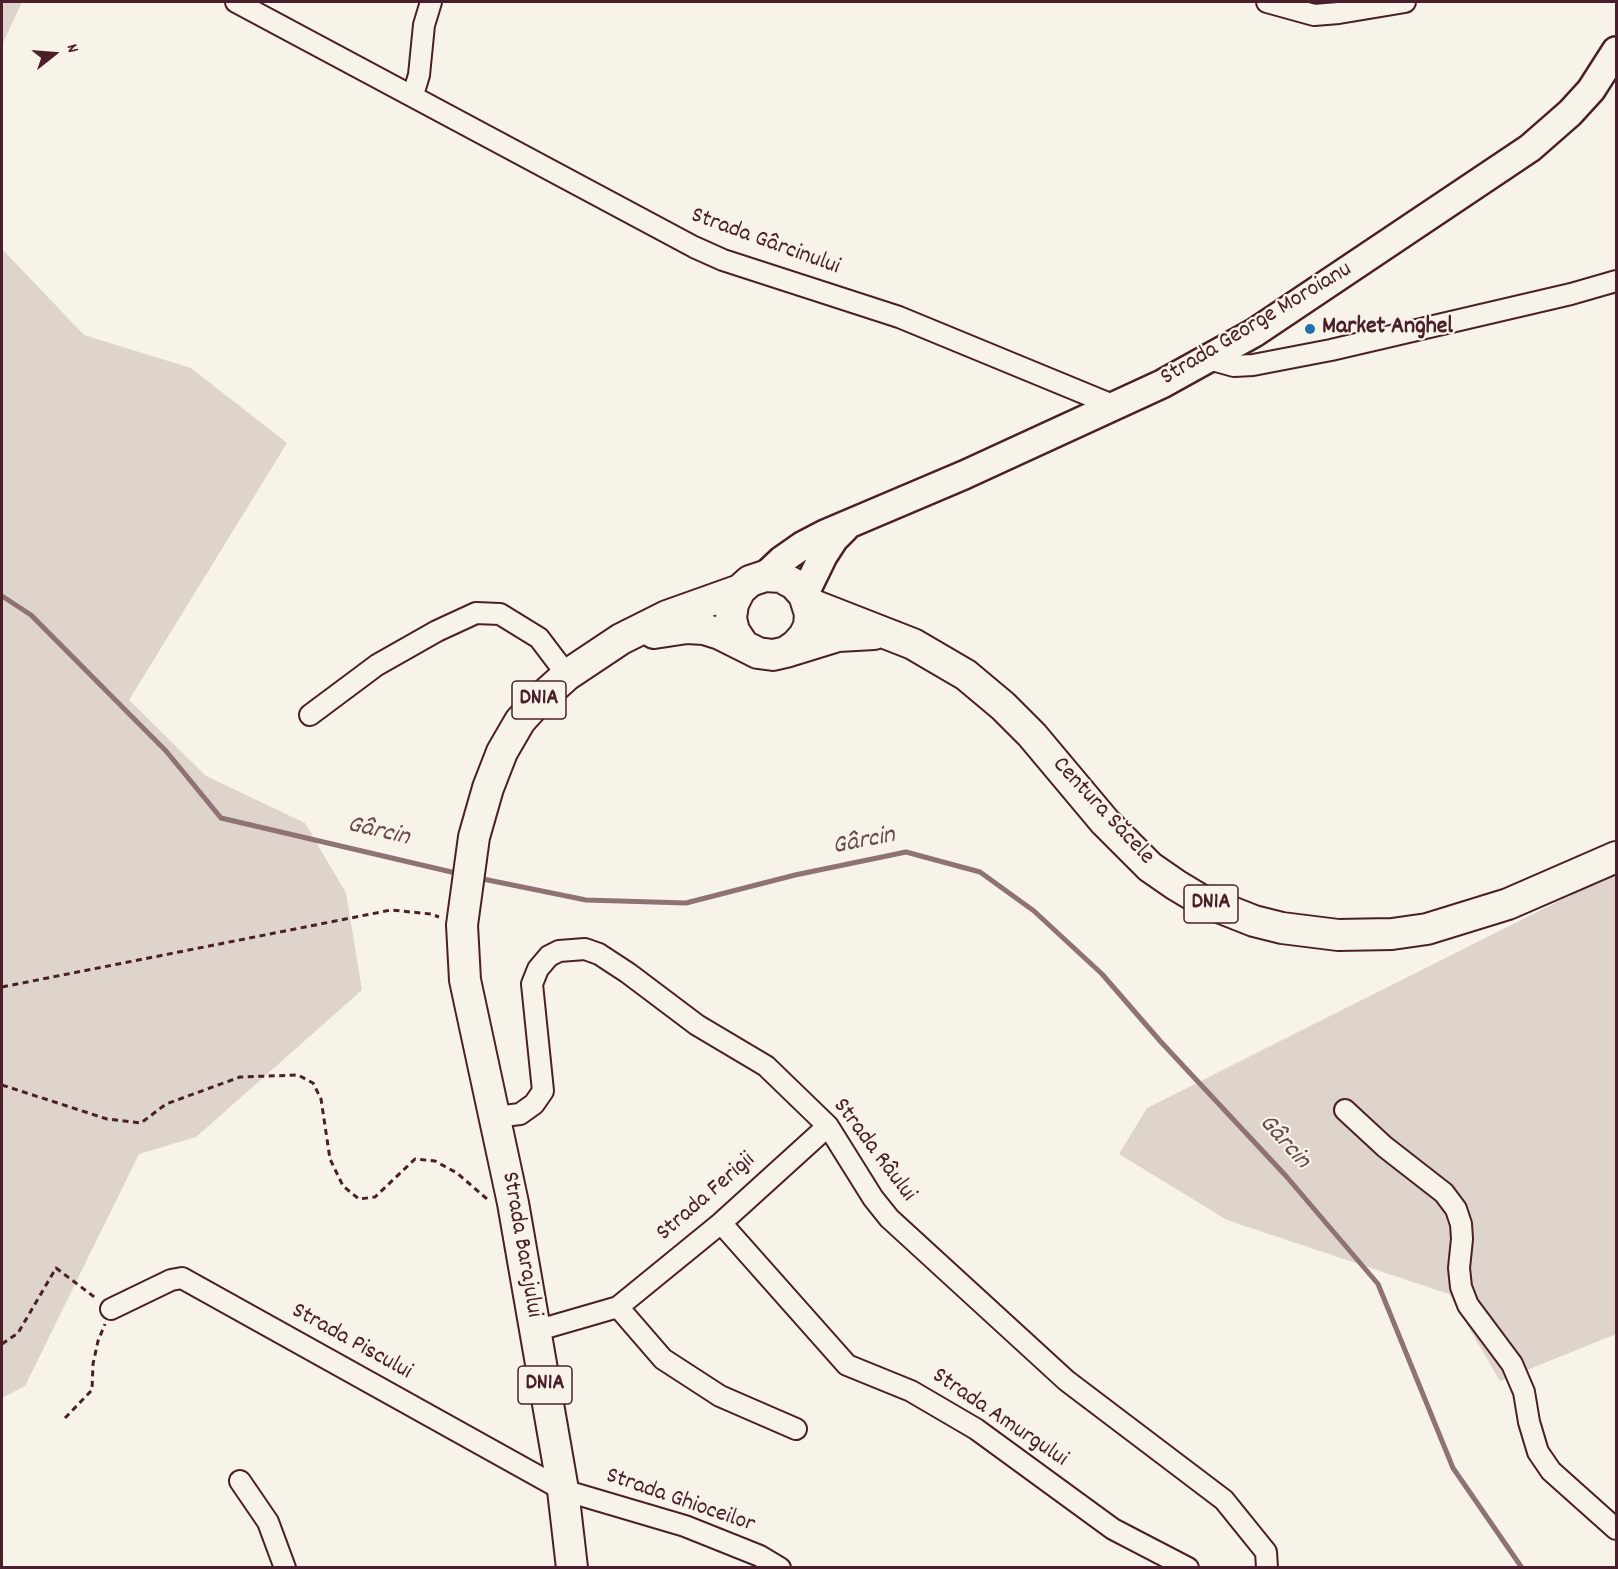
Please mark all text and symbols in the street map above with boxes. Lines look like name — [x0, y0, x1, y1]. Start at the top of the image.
north arrow — [24, 24, 84, 84]
text: N — [60, 41, 84, 56]
street label: Strada Gârcinului — [687, 203, 843, 283]
street label: Strada George Moroianu — [1156, 257, 1358, 393]
place label: Market Anghel — [1322, 315, 1453, 343]
marker: Market Anghel — [1303, 322, 1317, 336]
road number: DN1A — [512, 681, 566, 719]
street label: Centura Săcele — [1045, 752, 1159, 872]
water label: Gârcin — [344, 811, 412, 855]
water label: Gârcin — [830, 822, 898, 864]
road number: DN1A — [1184, 885, 1238, 923]
street label: Strada Râului — [825, 1094, 921, 1208]
water label: Gârcin — [1250, 1109, 1316, 1177]
street label: Strada Ferigii — [652, 1147, 762, 1249]
street label: Strada Barajului — [493, 1170, 547, 1320]
street label: Strada Piscului — [286, 1298, 416, 1388]
street label: Strada Amurgului — [926, 1363, 1072, 1475]
road number: DN1A — [518, 1366, 572, 1404]
street label: Strada Ghioceilor — [602, 1463, 758, 1541]

